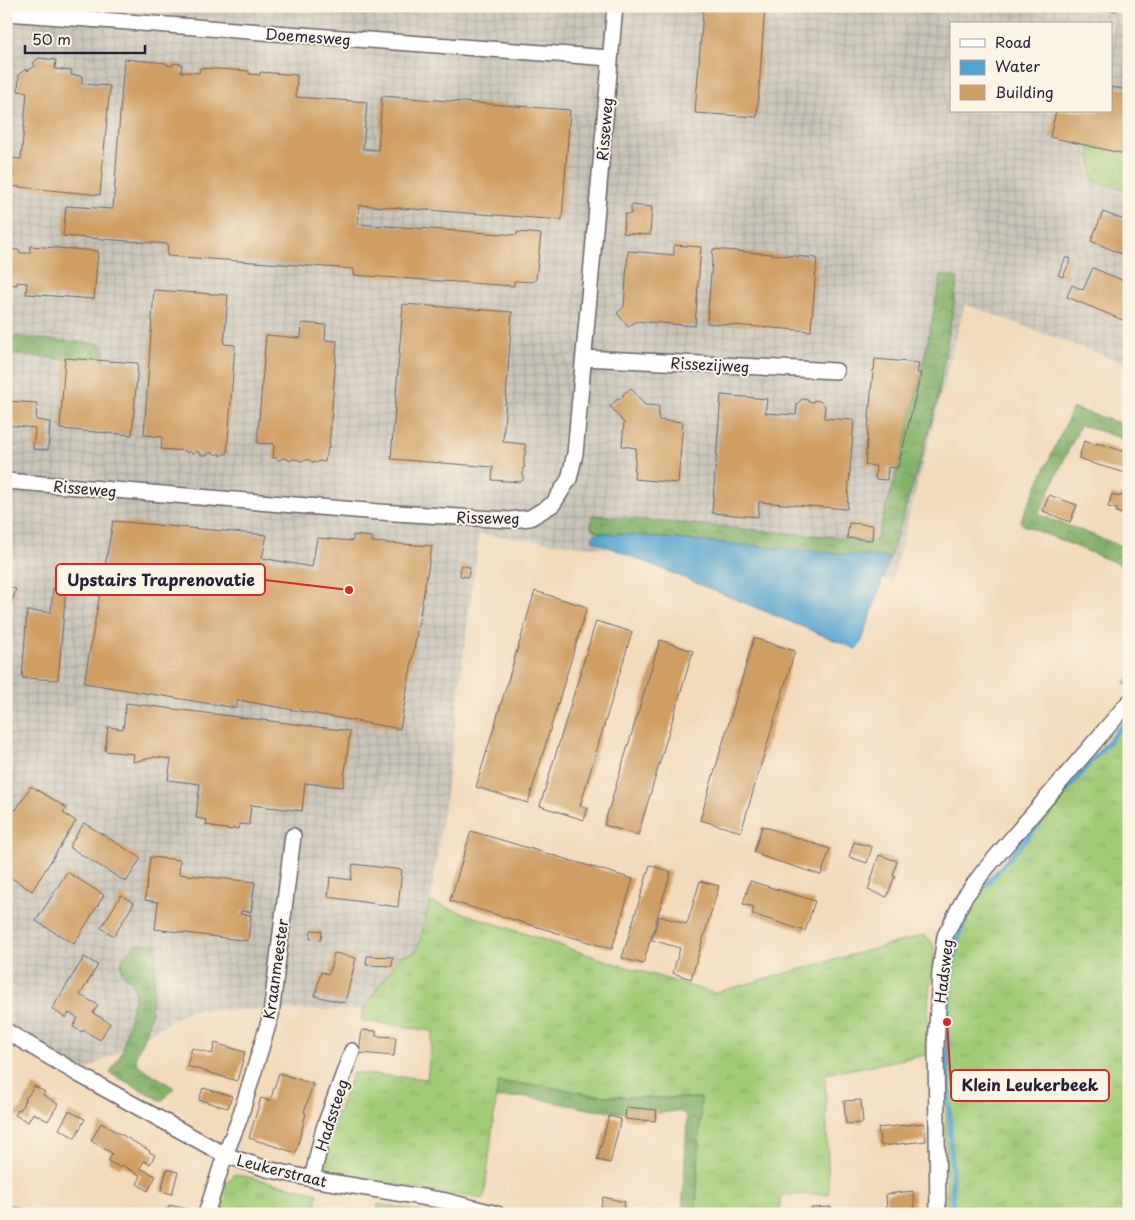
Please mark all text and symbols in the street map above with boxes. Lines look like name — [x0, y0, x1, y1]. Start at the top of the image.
scale bar — [25, 22, 145, 54]
street label: Doemesweg — [264, 22, 352, 50]
legend — [950, 22, 1112, 112]
text: 50 m — [32, 27, 71, 50]
text: Road — [995, 30, 1031, 53]
text: Water — [995, 54, 1040, 77]
text: Building — [995, 80, 1054, 103]
street label: Risseweg — [590, 96, 618, 162]
street label: Rissezijweg — [670, 350, 750, 378]
street label: Risseweg — [52, 474, 118, 502]
street label: Risseweg — [456, 505, 520, 529]
callout: Upstairs Traprenovatie — [56, 564, 265, 595]
text: Upstairs Traprenovatie — [67, 567, 255, 591]
street label: Kraanmeester — [257, 917, 293, 1021]
street label: Hadsweg — [928, 937, 958, 1005]
callout: Klein Leukerbeek — [951, 1070, 1109, 1101]
text: Klein Leukerbeek — [962, 1072, 1099, 1096]
street label: Hadssteeg — [309, 1076, 353, 1154]
street label: Leukerstraat — [234, 1148, 330, 1192]

